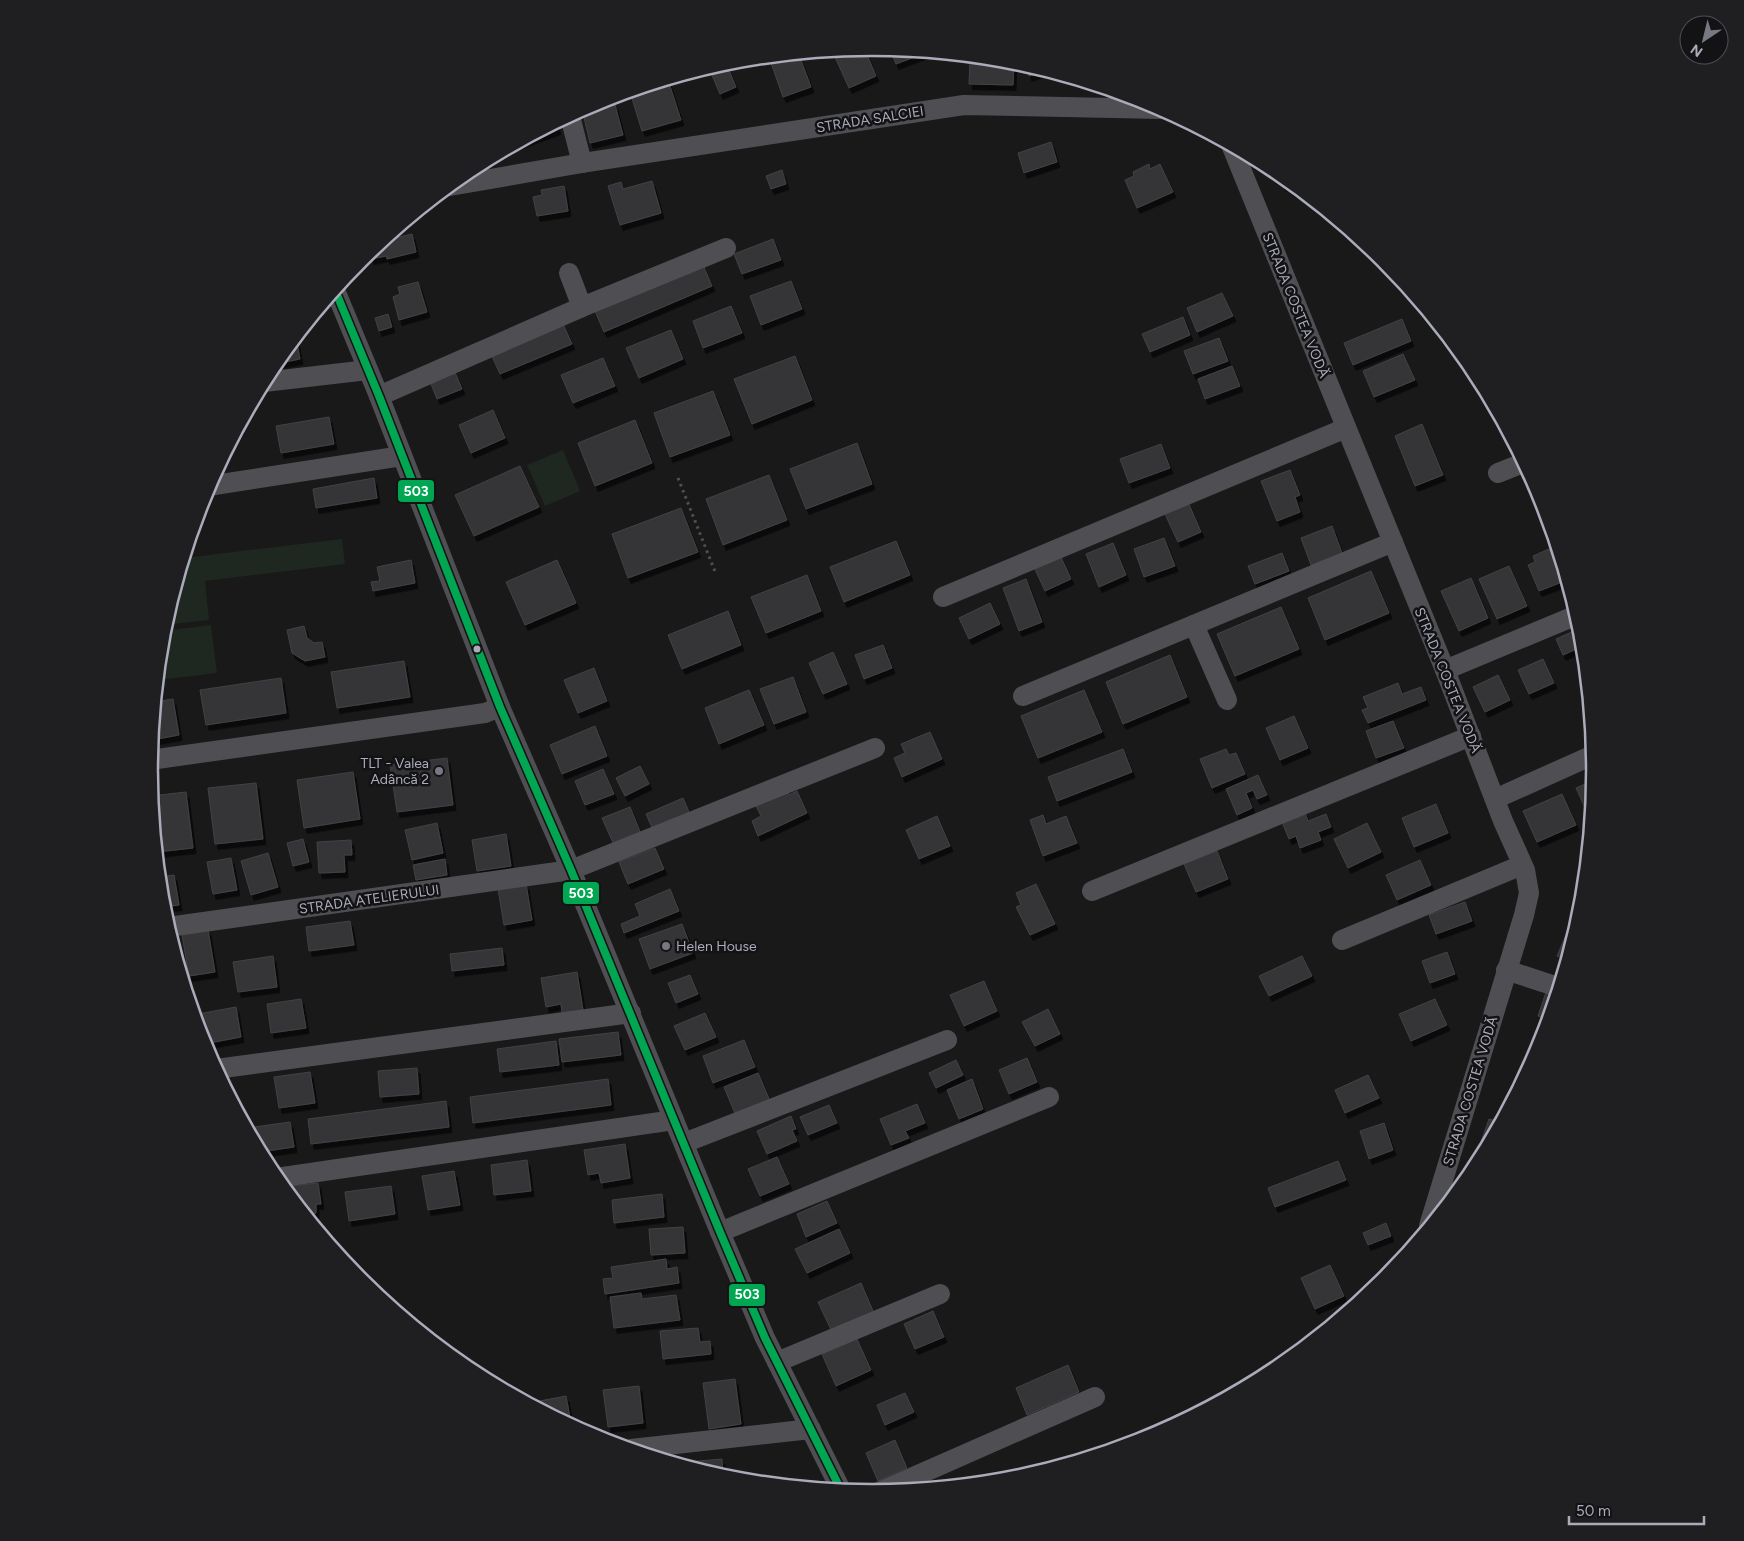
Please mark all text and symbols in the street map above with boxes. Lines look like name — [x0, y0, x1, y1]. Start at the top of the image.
north arrow — [1679, 15, 1729, 65]
text: N — [1688, 40, 1706, 60]
street label: STRADA SALCIEI — [815, 103, 925, 136]
street label: STRADA COSTEA VODĂ — [1259, 230, 1333, 381]
line badge: 503 — [397, 479, 435, 503]
text: 503 — [404, 483, 429, 500]
street label: STRADA COSTEA VODĂ — [1411, 605, 1485, 756]
unlabelled marker — [472, 644, 482, 654]
place label: TLT - Valea Adâncă 2 — [360, 755, 429, 788]
marker: TLT - Valea Adâncă 2 — [433, 765, 445, 777]
street label: STRADA ATELIERULUI — [298, 881, 440, 918]
line badge: 503 — [562, 881, 600, 905]
text: 503 — [569, 885, 594, 902]
place label: Helen House — [676, 938, 757, 955]
marker: Helen House — [660, 940, 672, 952]
street label: STRADA COSTEA VODĂ — [1440, 1014, 1501, 1168]
line badge: 503 — [728, 1283, 766, 1307]
text: 503 — [735, 1286, 760, 1303]
scale bar — [1569, 1494, 1704, 1526]
text: 50 m — [1576, 1502, 1611, 1520]

